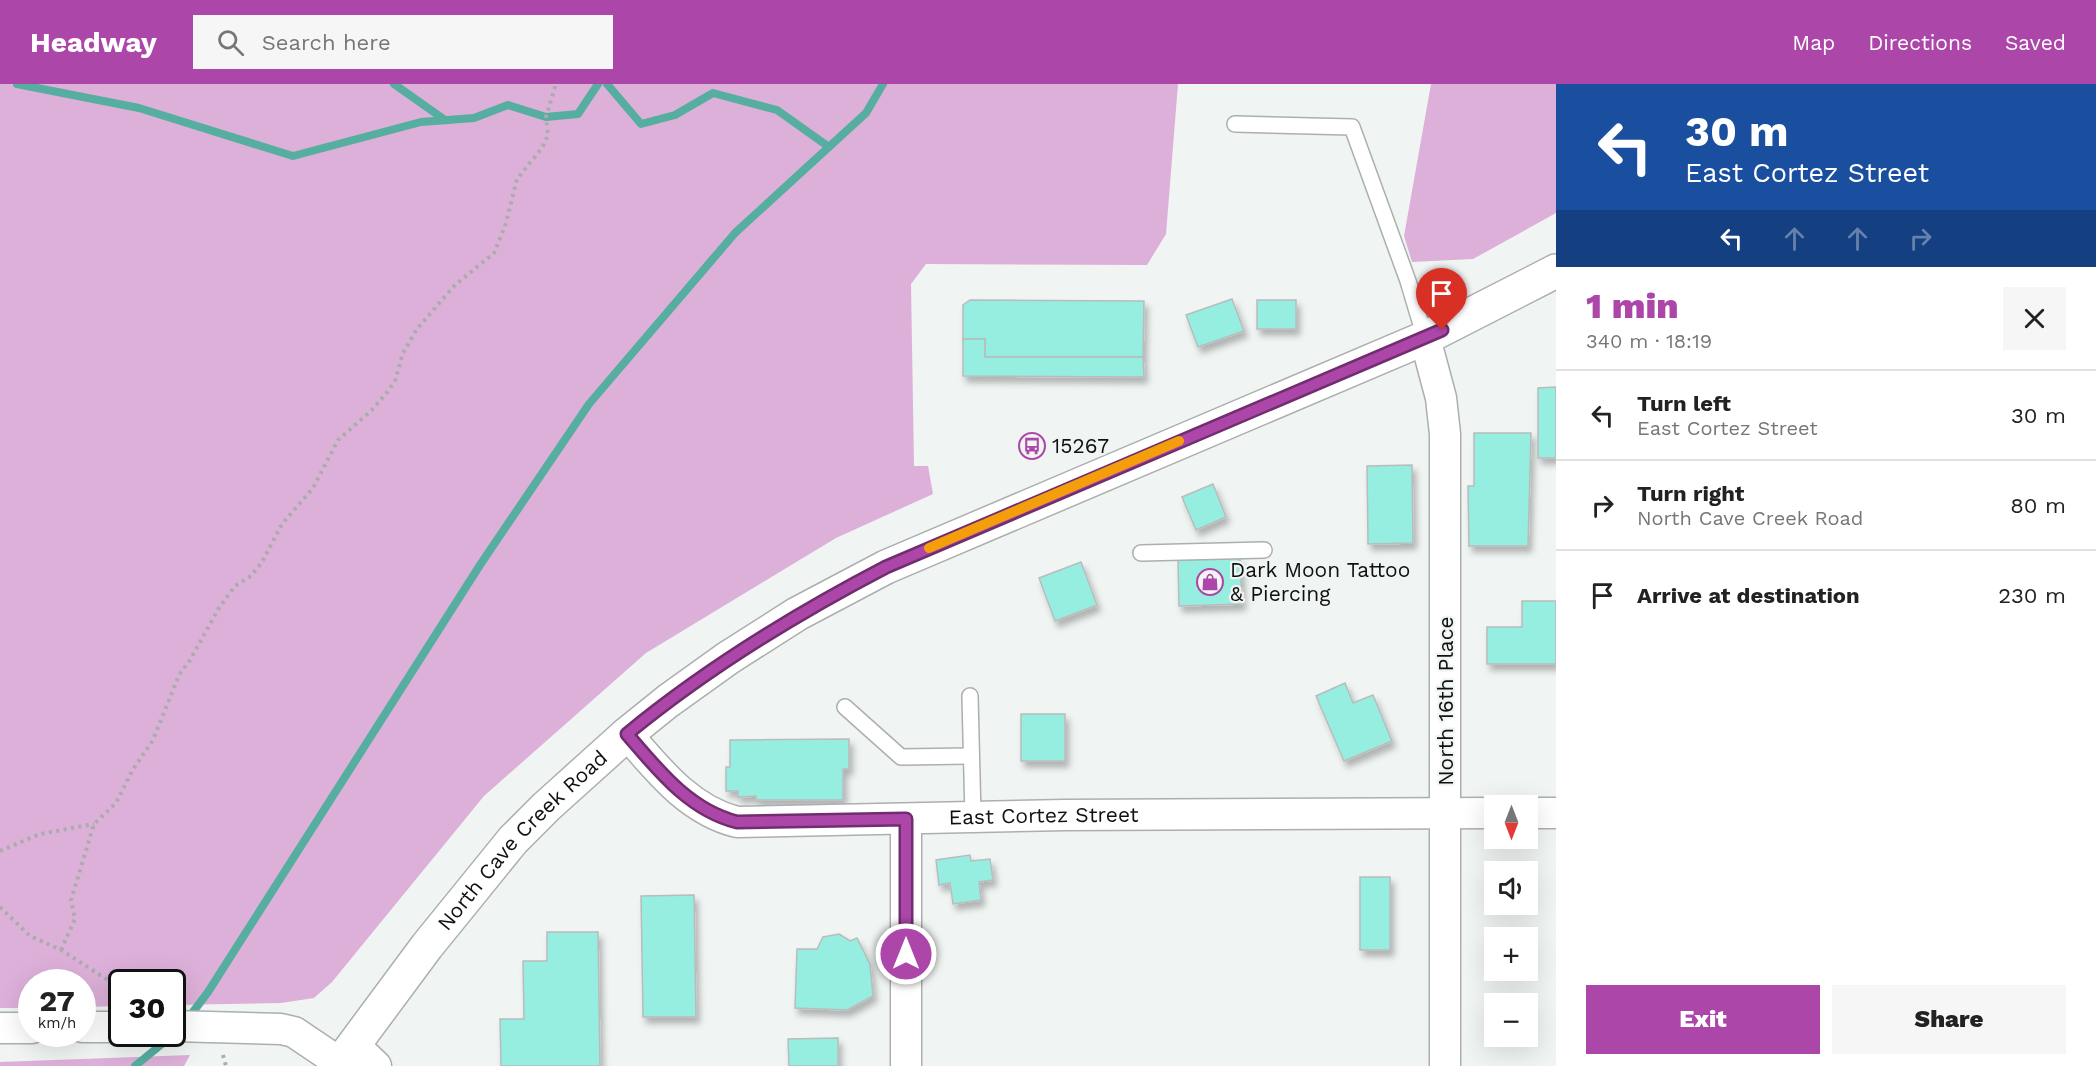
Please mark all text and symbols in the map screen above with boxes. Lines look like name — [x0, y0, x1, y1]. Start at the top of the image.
search box — [193, 15, 613, 69]
text: Headway — [30, 26, 157, 59]
icon: search — [214, 26, 247, 59]
text: Search here — [262, 30, 391, 55]
text: Map — [1792, 30, 1835, 55]
text: Directions — [1868, 30, 1972, 55]
text: Saved — [2005, 30, 2066, 55]
text: 30 m — [1685, 107, 1789, 156]
icon: left — [1586, 108, 1664, 186]
text: East Cortez Street — [1685, 157, 1929, 189]
icon: left — [1715, 222, 1748, 255]
icon: ahead — [1778, 222, 1811, 255]
icon: ahead — [1841, 222, 1874, 255]
icon: right — [1904, 222, 1937, 255]
pin — [1416, 268, 1467, 330]
icon: arrive — [1425, 277, 1458, 310]
text: 1 min — [1586, 285, 1679, 327]
button: close — [2003, 287, 2066, 350]
text: 340 m · 18:19 — [1586, 329, 1712, 353]
text: Turn left — [1637, 391, 1731, 416]
icon: left — [1586, 399, 1619, 432]
text: 30 m — [2011, 403, 2066, 428]
text: East Cortez Street — [1637, 416, 1818, 440]
bus stop icon: 15267 — [1017, 431, 1047, 461]
place label: 15267 — [1052, 433, 1109, 458]
text: Turn right — [1637, 481, 1744, 506]
icon: right — [1586, 489, 1619, 522]
text: 80 m — [2010, 493, 2066, 518]
text: North Cave Creek Road — [1637, 506, 1863, 530]
place label: Dark Moon Tattoo & Piercing — [1230, 557, 1410, 606]
shop icon: Dark Moon Tattoo & Piercing — [1195, 567, 1225, 597]
icon: arrive — [1586, 579, 1619, 612]
text: Arrive at destination — [1637, 583, 1860, 608]
text: 230 m — [1998, 583, 2066, 608]
street label: North 16th Place — [1433, 616, 1458, 786]
street label: North Cave Creek Road — [432, 745, 612, 935]
north arrow — [1484, 795, 1538, 849]
map controls — [1484, 795, 1538, 1047]
street label: East Cortez Street — [948, 802, 1139, 829]
button: sound — [1484, 861, 1538, 915]
position arrow — [874, 922, 938, 986]
button: + — [1484, 927, 1538, 981]
speed limit sign: 30 — [108, 969, 186, 1047]
text: 27 — [39, 983, 75, 1018]
button: Exit — [1586, 985, 1820, 1054]
button: Share — [1832, 985, 2066, 1054]
button: − — [1484, 993, 1538, 1047]
text: km/h — [38, 1014, 76, 1032]

